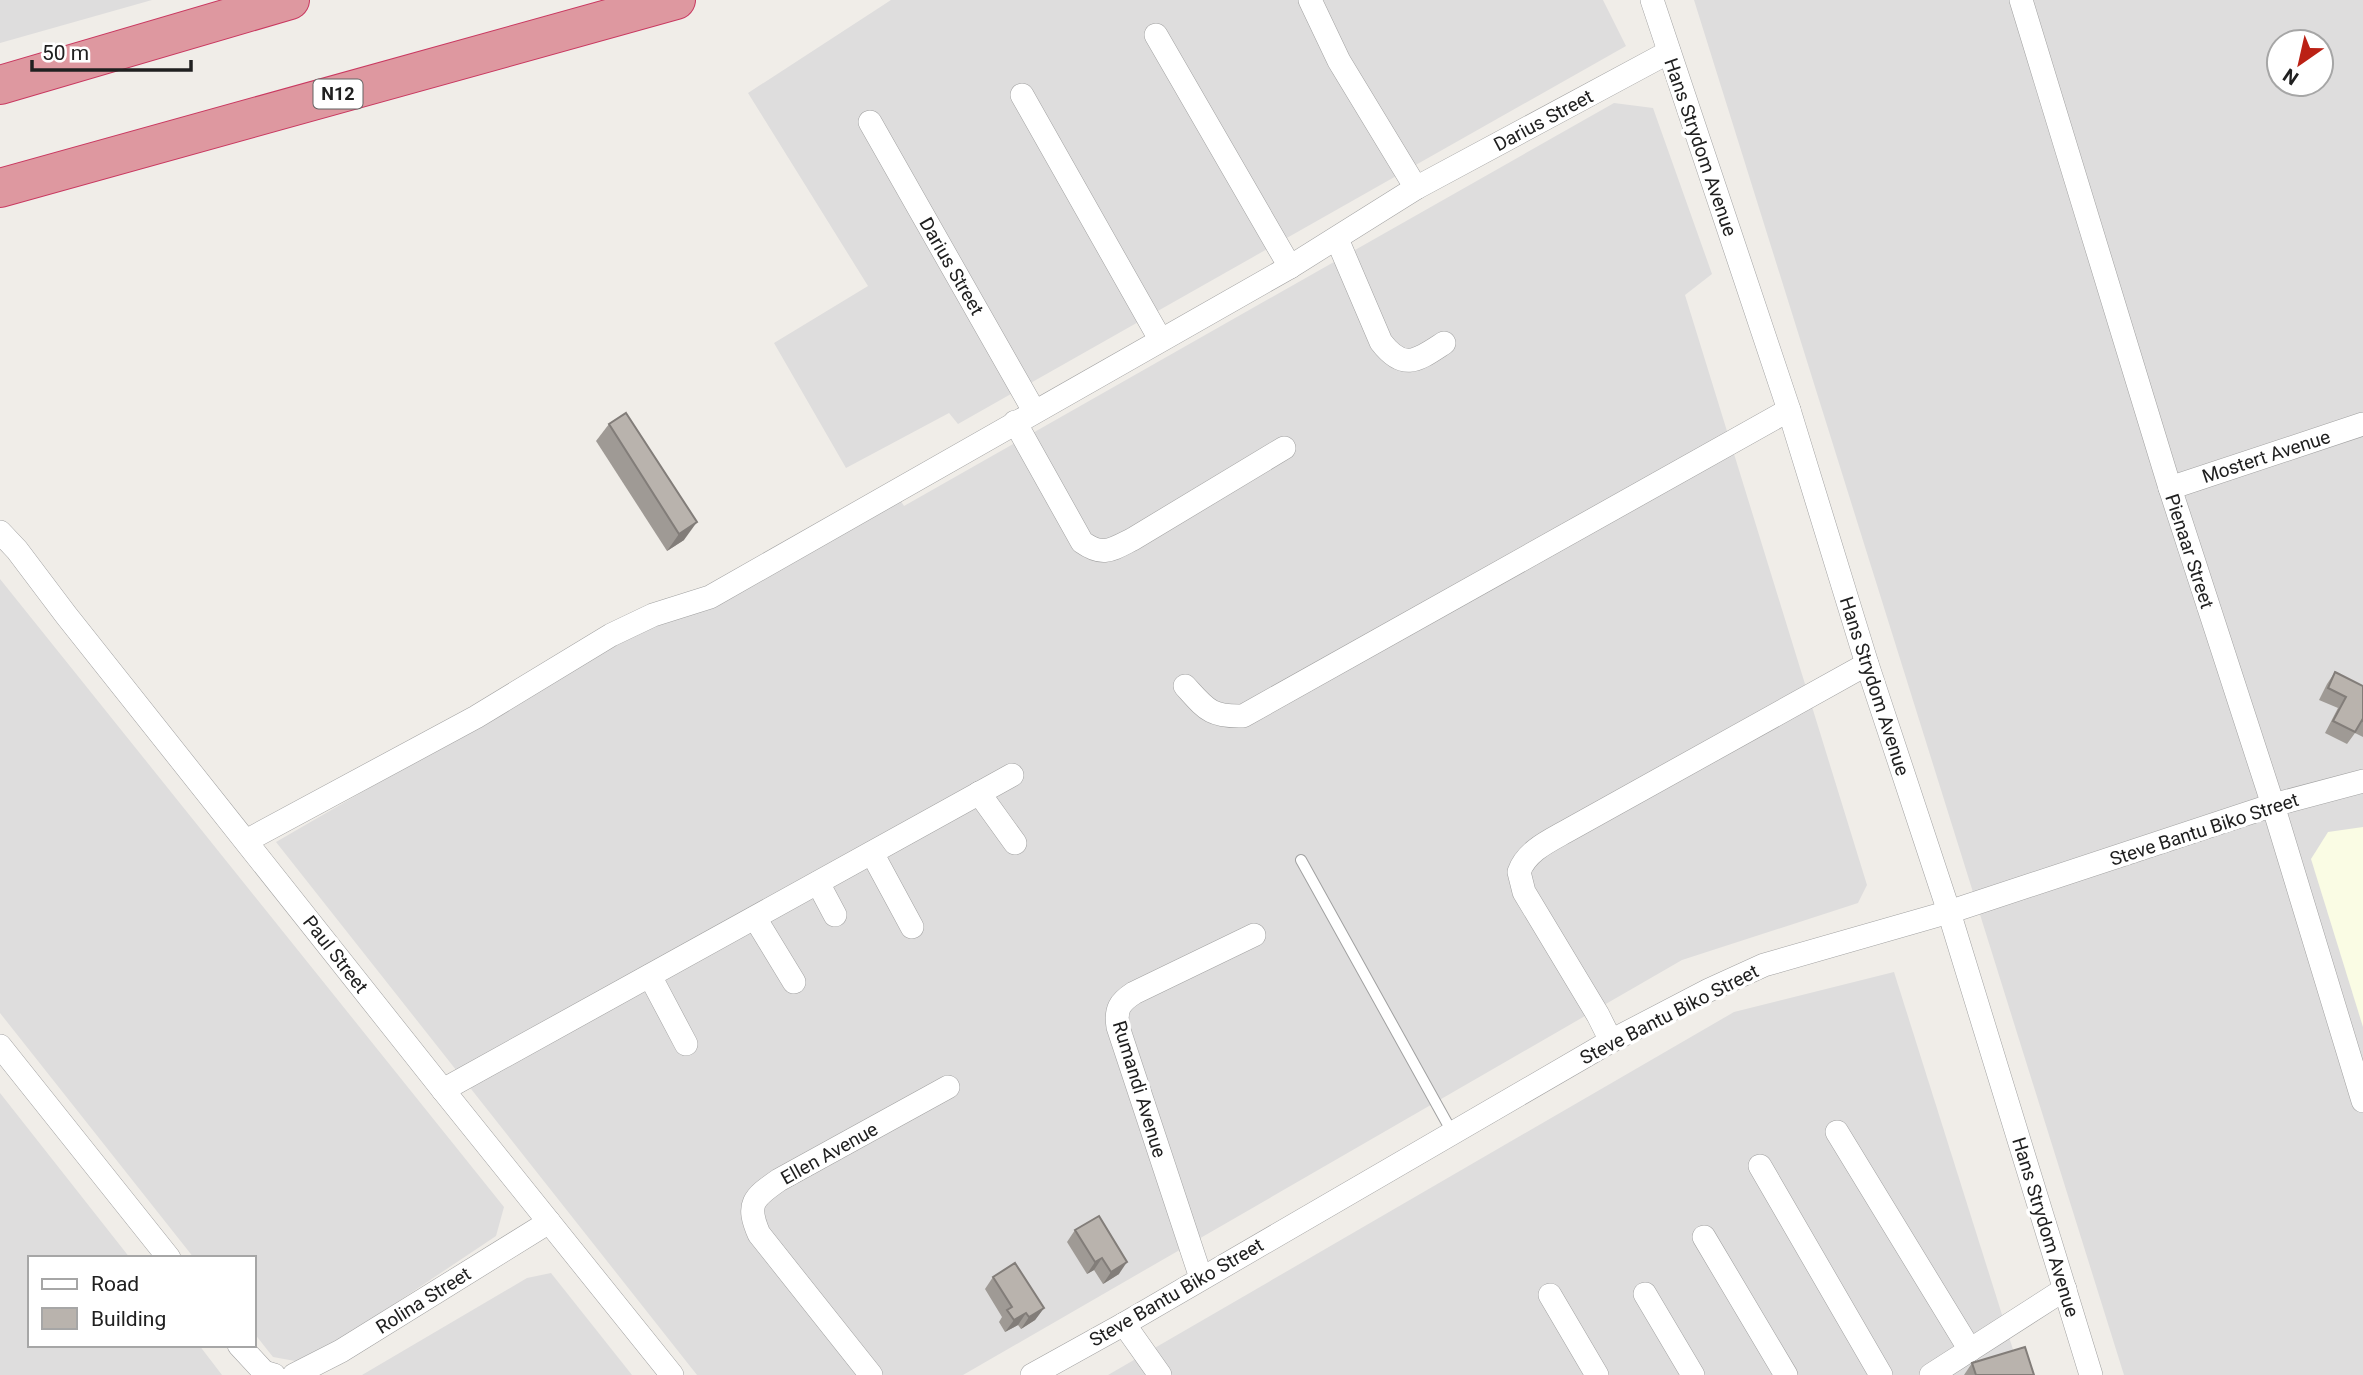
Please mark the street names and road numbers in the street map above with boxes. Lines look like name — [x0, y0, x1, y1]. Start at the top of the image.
street label: Hans Strydom Avenue — [1659, 55, 1742, 239]
road number: N12 — [314, 80, 362, 108]
street label: Darius Street — [1490, 85, 1597, 156]
street label: Darius Street — [914, 213, 989, 319]
street label: Mostert Avenue — [2199, 425, 2333, 488]
street label: Pienaar Street — [2160, 491, 2219, 611]
street label: Hans Strydom Avenue — [1835, 594, 1914, 779]
street label: Steve Bantu Biko Street — [2107, 788, 2301, 871]
street label: Paul Street — [298, 911, 373, 998]
street label: Steve Bantu Biko Street — [1576, 959, 1762, 1069]
street label: Rumandi Avenue — [1108, 1018, 1171, 1160]
street label: Ellen Avenue — [777, 1117, 882, 1190]
street label: Hans Strydom Avenue — [2007, 1134, 2084, 1320]
street label: Steve Bantu Biko Street — [1085, 1233, 1267, 1352]
street label: Rolina Street — [372, 1262, 475, 1339]

